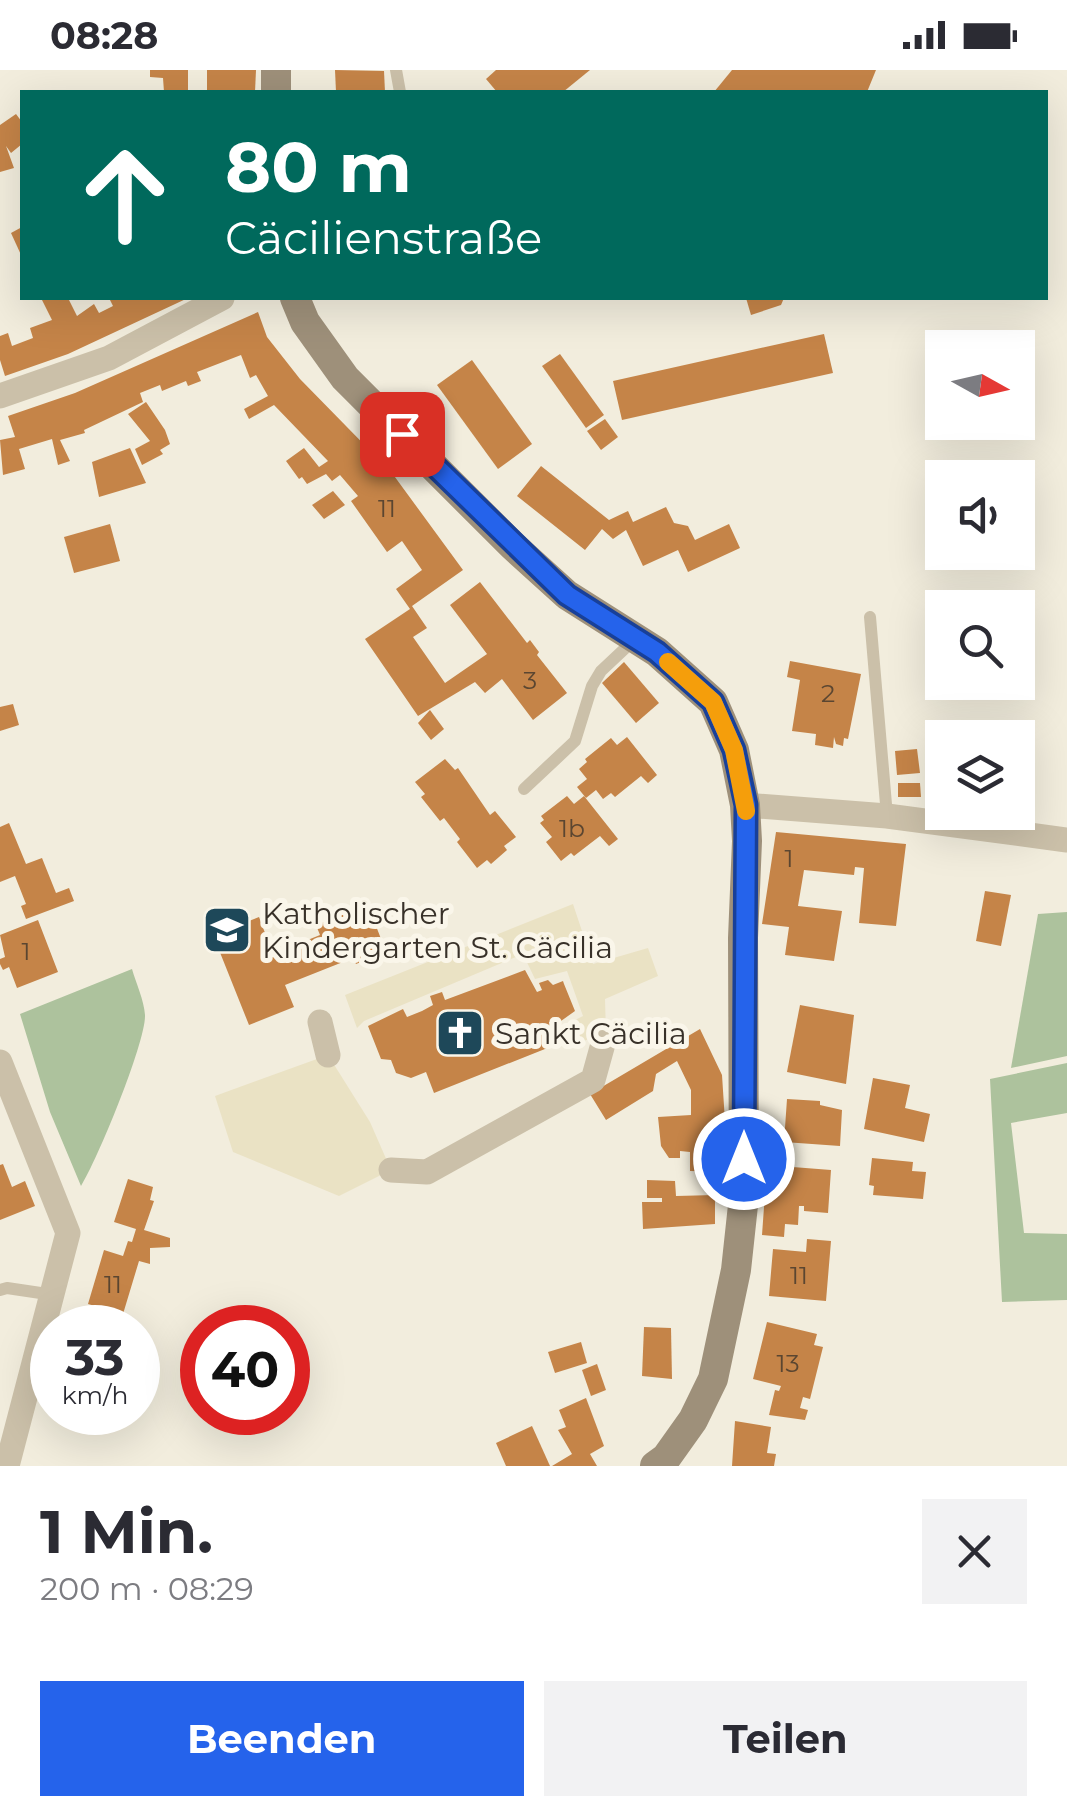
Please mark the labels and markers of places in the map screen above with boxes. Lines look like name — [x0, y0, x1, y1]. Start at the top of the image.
pin — [360, 392, 445, 477]
place label: Katholischer Kindergarten St. Cäcilia — [262, 895, 613, 966]
school or university icon: Katholischer Kindergarten St. Cäcilia — [201, 904, 253, 956]
church icon: Sankt Cäcilia — [434, 1007, 486, 1059]
place label: Sankt Cäcilia — [495, 1015, 687, 1052]

